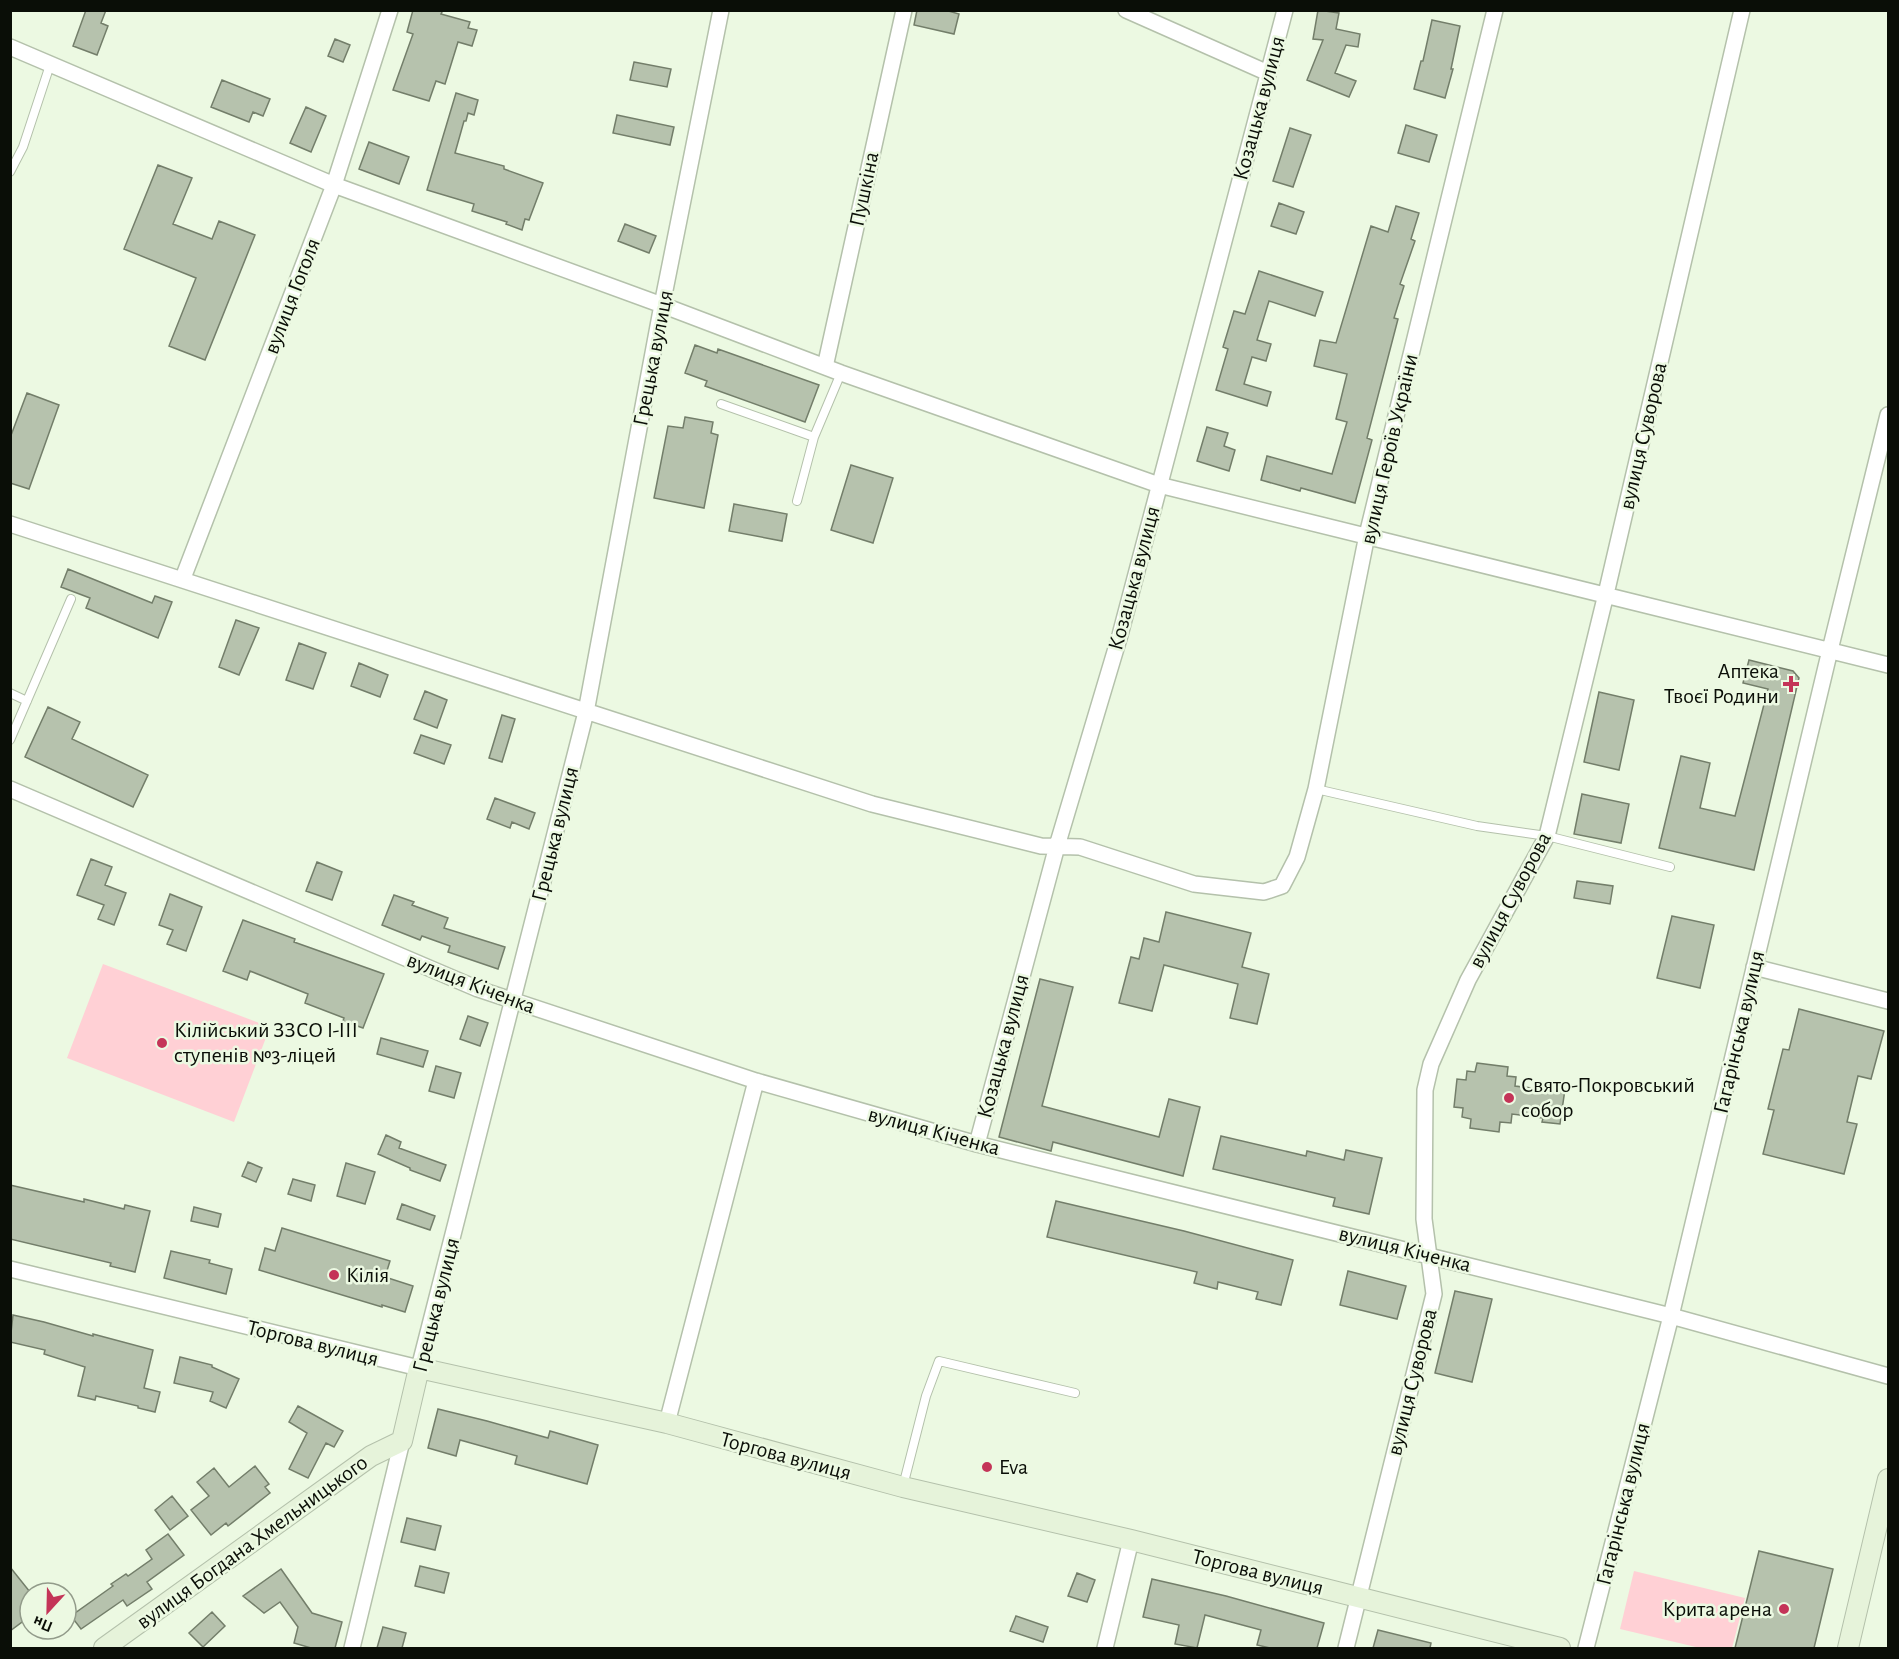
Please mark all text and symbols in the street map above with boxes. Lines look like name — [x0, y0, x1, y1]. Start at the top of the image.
street label: Козацька вулиця — [1229, 34, 1289, 182]
street label: Пушкіна — [845, 150, 883, 228]
street label: вулиця Гоголя — [260, 235, 324, 357]
street label: Грецька вулиця — [629, 288, 677, 428]
street label: вулиця Героїв України — [1356, 352, 1422, 546]
street label: вулиця Суворова — [1615, 360, 1671, 512]
street label: Козацька вулиця — [1104, 504, 1164, 652]
place label: Аптека Твоєї Родини — [1664, 660, 1779, 707]
marker: Аптека Твоєї Родини — [1784, 677, 1798, 691]
street label: Грецька вулиця — [528, 764, 582, 904]
street label: вулиця Суворова — [1465, 828, 1555, 972]
street label: вулиця Кіченка — [404, 948, 538, 1018]
street label: Гагарінська вулиця — [1710, 948, 1768, 1116]
street label: Козацька вулиця — [973, 972, 1033, 1120]
place label: Кілійський ЗЗСО І-ІІІ ступенів №3-ліцей — [174, 1019, 358, 1066]
marker: Кілійський ЗЗСО І-ІІІ ступенів №3-ліцей — [155, 1036, 169, 1050]
place label: Свято-Покровський собор — [1521, 1074, 1695, 1121]
marker: Свято-Покровський собор — [1502, 1091, 1516, 1105]
street label: вулиця Кіченка — [866, 1103, 1002, 1159]
street label: вулиця Кіченка — [1337, 1222, 1473, 1276]
street label: Грецька вулиця — [409, 1235, 463, 1375]
place label: Кілія — [346, 1264, 389, 1286]
marker: Кілія — [327, 1268, 341, 1282]
street label: вулиця Суворова — [1383, 1306, 1441, 1458]
street label: Торгова вулиця — [245, 1316, 381, 1370]
street label: Гагарінська вулиця — [1592, 1421, 1654, 1587]
street label: Торгова вулиця — [718, 1428, 854, 1484]
street label: вулиця Богдана Хмельницького — [132, 1451, 372, 1633]
place label: Eva — [999, 1456, 1028, 1478]
marker: Eva — [980, 1460, 994, 1474]
street label: Торгова вулиця — [1190, 1545, 1326, 1599]
north arrow — [18, 1581, 78, 1641]
place label: Крита арена — [1662, 1598, 1772, 1620]
marker: Крита арена — [1777, 1602, 1791, 1616]
text: Пн — [31, 1613, 55, 1635]

